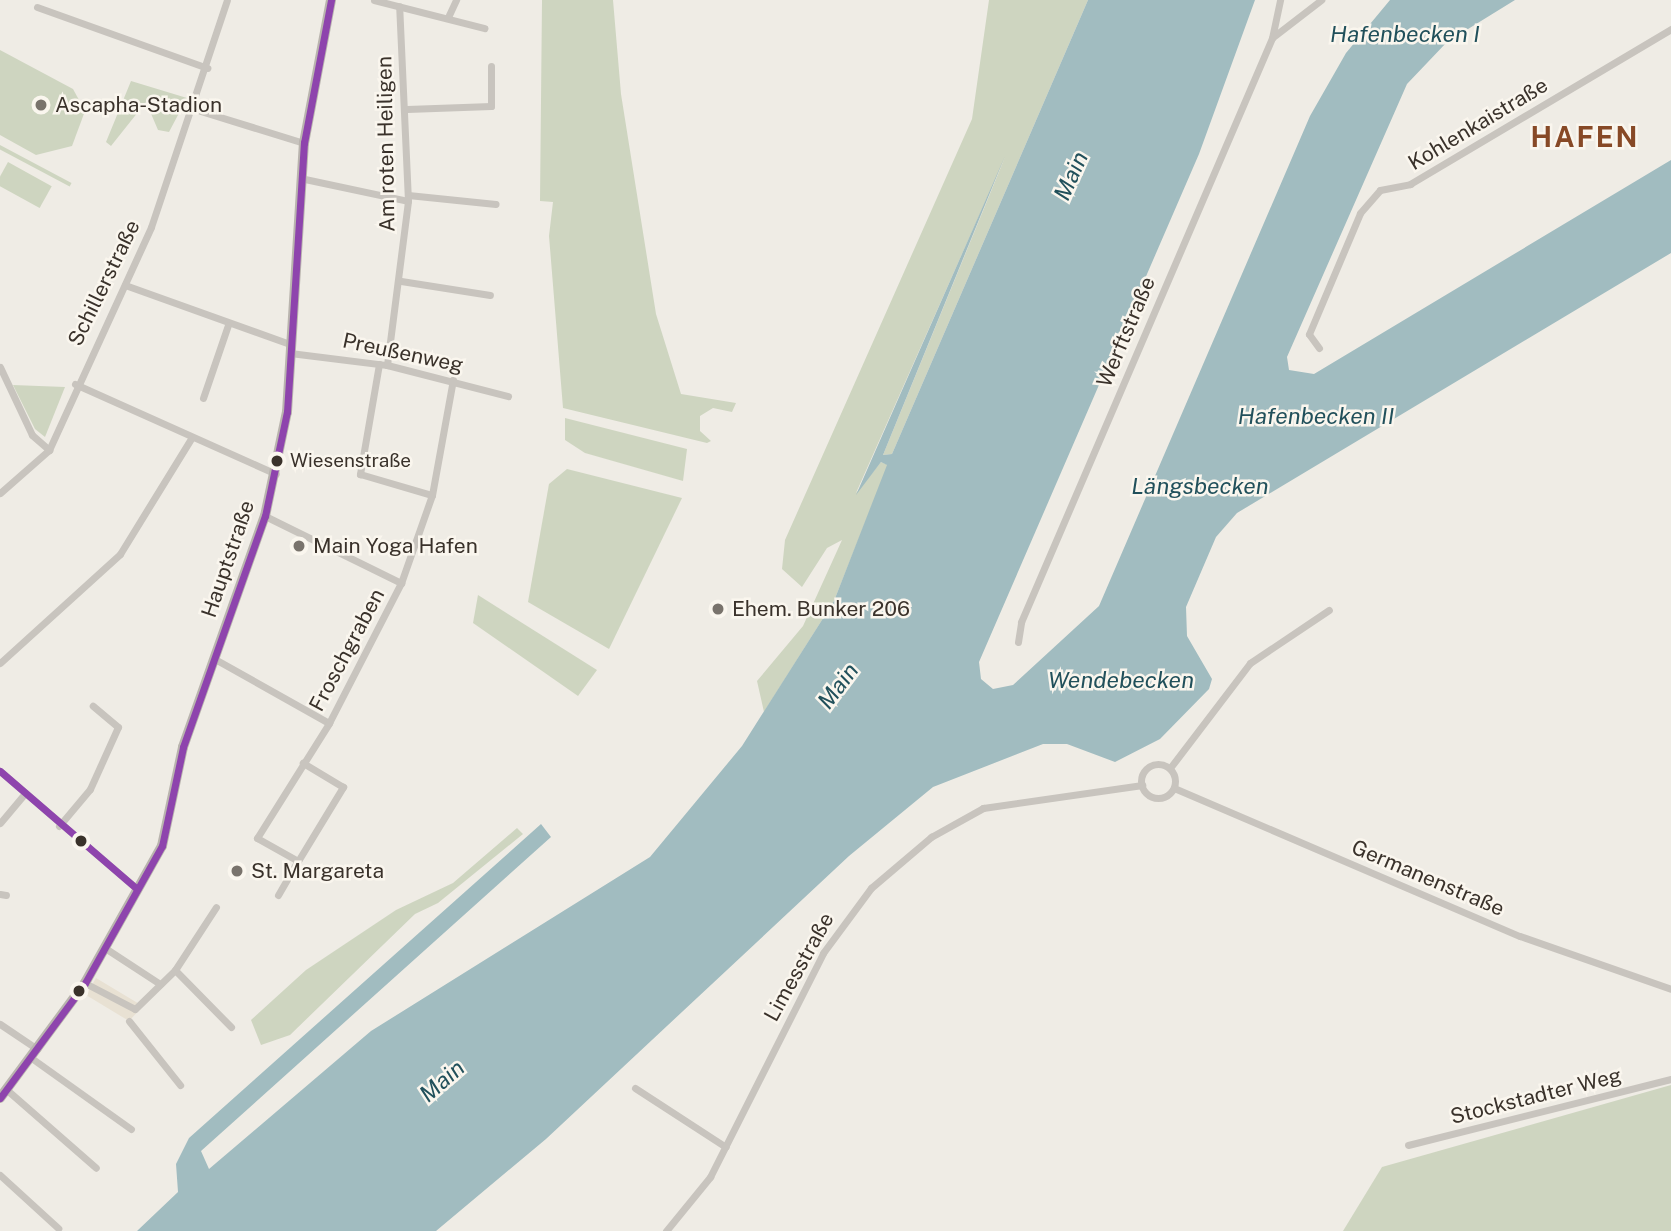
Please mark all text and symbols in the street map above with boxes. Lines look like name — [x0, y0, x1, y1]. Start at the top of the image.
water label: Hafenbecken I — [1330, 20, 1480, 48]
street label: Am roten Heiligen — [372, 56, 400, 232]
street label: Kohlenkaistraße — [1404, 72, 1552, 176]
place label: Ascapha-Stadion — [55, 92, 222, 118]
marker: Ascapha-Stadion — [33, 97, 49, 113]
district label: HAFEN — [1531, 120, 1639, 154]
water label: Main — [1048, 147, 1094, 205]
street label: Schillerstraße — [63, 216, 145, 350]
street label: Werftstraße — [1091, 273, 1161, 391]
street label: Preußenweg — [340, 328, 466, 378]
water label: Hafenbecken II — [1238, 402, 1394, 430]
place label: Wiesenstraße — [290, 450, 411, 472]
marker: Wiesenstraße — [270, 454, 284, 468]
water label: Längsbecken — [1131, 472, 1269, 500]
street label: Hauptstraße — [196, 497, 260, 621]
place label: Main Yoga Hafen — [313, 533, 478, 559]
marker: Main Yoga Hafen — [291, 538, 307, 554]
street label: Froschgraben — [304, 584, 390, 716]
place label: Ehem. Bunker 206 — [732, 596, 910, 622]
marker: Ehem. Bunker 206 — [710, 601, 726, 617]
water label: Main — [812, 658, 864, 714]
water label: Wendebecken — [1048, 666, 1194, 694]
unlabelled marker — [74, 834, 88, 848]
street label: Germanenstraße — [1348, 834, 1508, 922]
place label: St. Margareta — [251, 858, 384, 884]
marker: St. Margareta — [229, 863, 245, 879]
street label: Limesstraße — [759, 908, 839, 1026]
unlabelled marker — [72, 984, 86, 998]
water label: Main — [414, 1054, 470, 1108]
street label: Stockstadter Weg — [1448, 1062, 1624, 1130]

